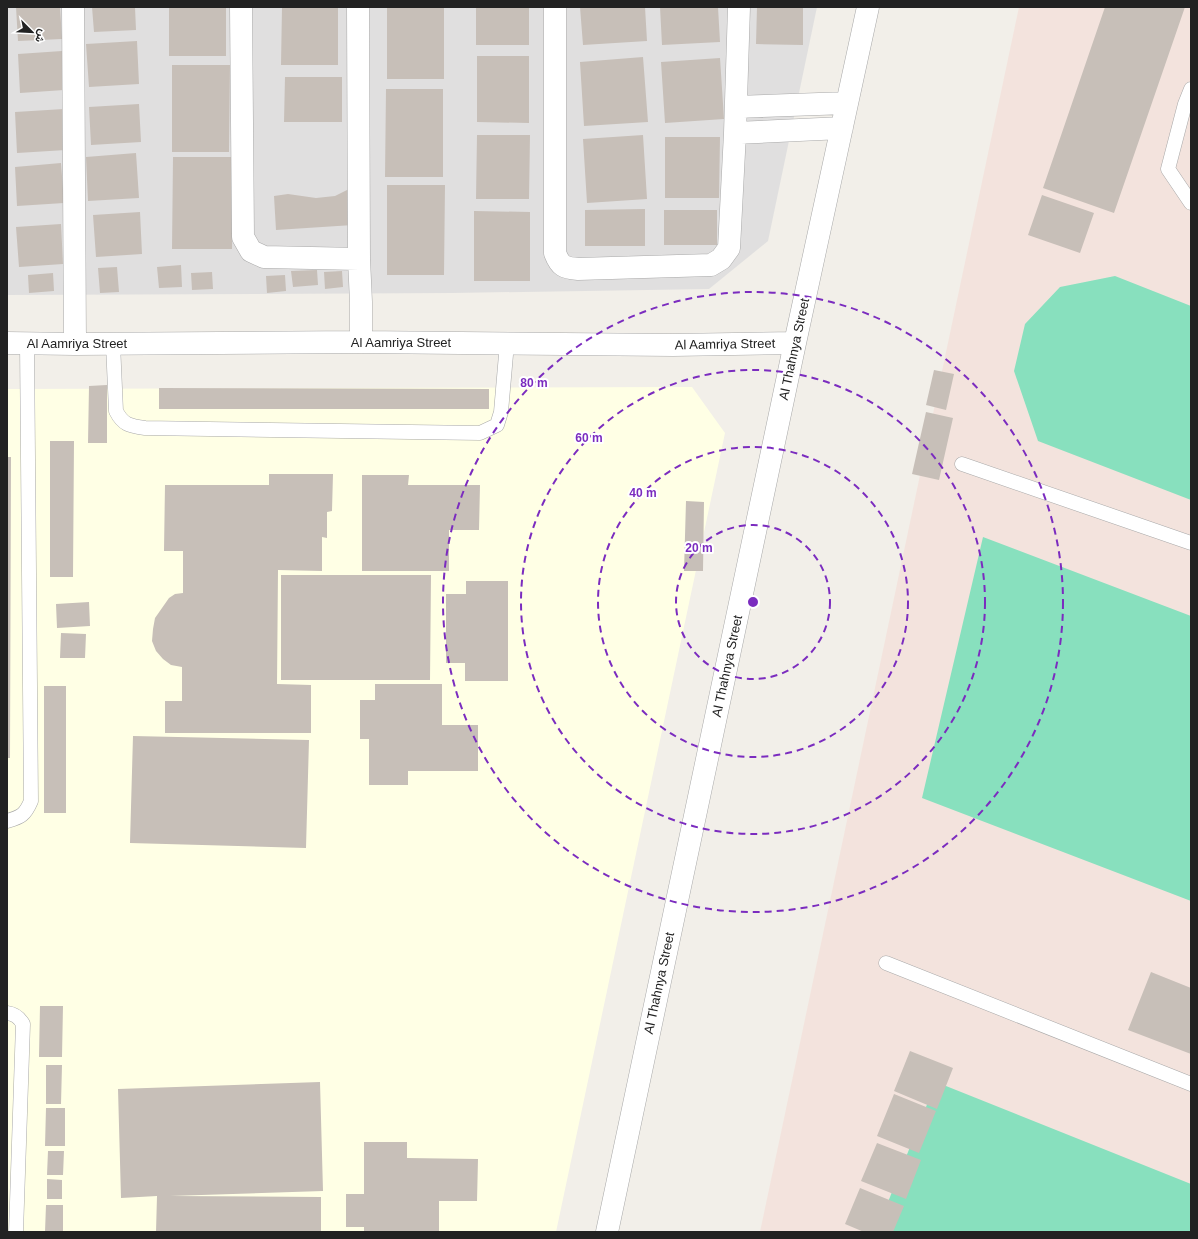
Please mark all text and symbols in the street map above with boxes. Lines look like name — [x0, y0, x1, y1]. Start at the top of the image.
north arrow — [12, 12, 52, 52]
text: ش — [32, 27, 49, 45]
street label: Al Thahnya Street — [776, 296, 812, 401]
street label: Al Aamriya Street — [351, 335, 452, 350]
street label: Al Aamriya Street — [27, 336, 128, 351]
street label: Al Aamriya Street — [675, 336, 776, 352]
text: 80 m — [520, 376, 548, 390]
text: 60 m — [575, 431, 603, 445]
text: 40 m — [629, 486, 657, 500]
text: 20 m — [685, 541, 713, 555]
centre of rings — [746, 595, 760, 609]
street label: Al Thahnya Street — [709, 613, 745, 718]
street label: Al Thahnya Street — [641, 930, 677, 1035]

